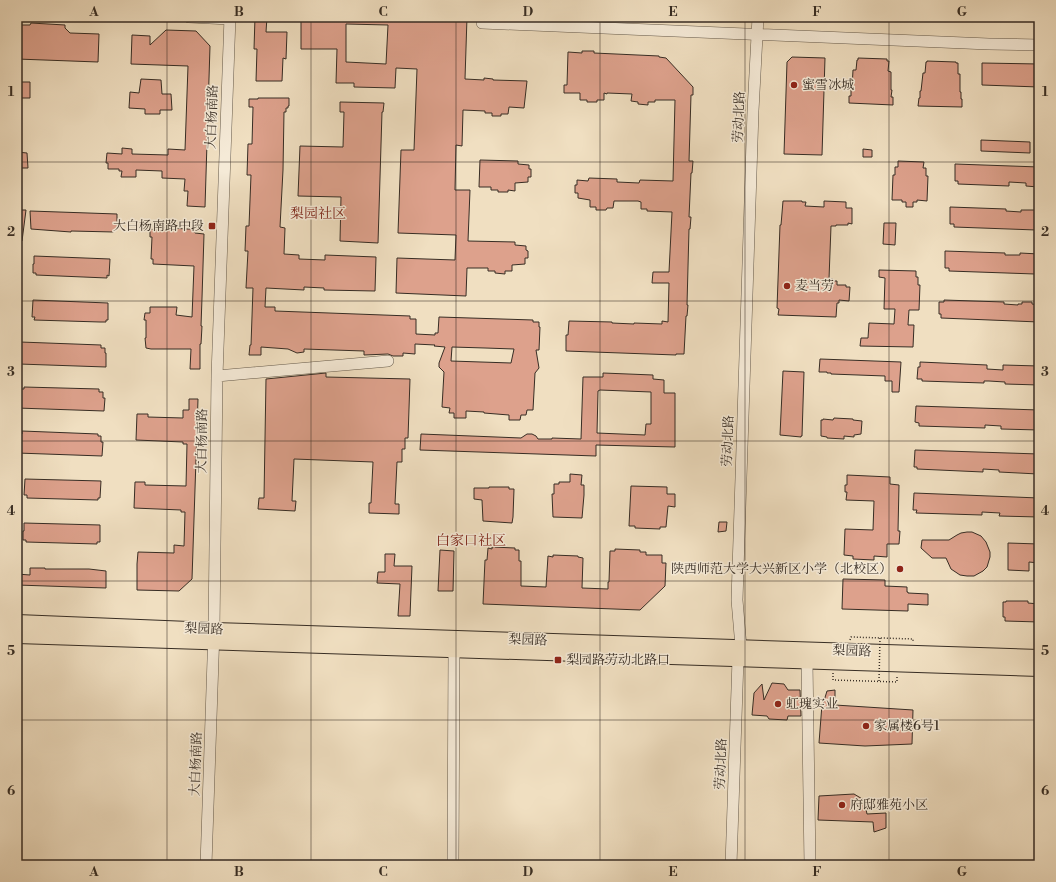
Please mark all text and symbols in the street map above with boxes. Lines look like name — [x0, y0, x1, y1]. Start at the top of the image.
text: A — [88, 4, 99, 20]
text: B — [234, 4, 244, 20]
text: C — [378, 4, 388, 20]
text: D — [523, 4, 533, 20]
text: E — [668, 4, 678, 20]
text: F — [812, 4, 822, 20]
text: G — [957, 4, 968, 20]
place label: 蜜雪冰城 — [802, 77, 854, 93]
marker: 蜜雪冰城 — [789, 80, 799, 90]
text: 1 — [8, 84, 15, 100]
street label: 大白杨南路 — [203, 84, 221, 150]
text: 1 — [1042, 84, 1049, 100]
street label: 劳动北路 — [730, 91, 748, 143]
district label: 梨园社区 — [290, 205, 346, 223]
place label: 大白杨南路中段 — [113, 218, 204, 234]
marker: 大白杨南路中段 — [207, 221, 217, 231]
text: 2 — [7, 224, 15, 240]
text: 2 — [1041, 224, 1049, 240]
place label: 麦当劳 — [795, 278, 834, 294]
marker: 麦当劳 — [782, 281, 792, 291]
text: 3 — [7, 364, 15, 380]
text: 3 — [1041, 364, 1049, 380]
street label: 大白杨南路 — [193, 408, 211, 474]
street label: 劳动北路 — [719, 415, 737, 467]
text: 4 — [7, 503, 16, 519]
text: 4 — [1041, 503, 1050, 519]
district label: 白家口社区 — [436, 532, 506, 550]
place label: 陕西师范大学大兴新区小学（北校区） — [671, 561, 892, 577]
marker: 陕西师范大学大兴新区小学（北校区） — [895, 564, 905, 574]
street label: 梨园路 — [184, 620, 224, 638]
street label: 梨园路 — [508, 631, 548, 649]
street label: 梨园路 — [832, 642, 872, 660]
text: 5 — [7, 643, 15, 659]
text: 5 — [1041, 643, 1049, 659]
place label: 梨园路劳动北路口 — [566, 652, 670, 668]
marker: 梨园路劳动北路口 — [553, 655, 563, 665]
place label: 虹瑰实业 — [786, 696, 838, 712]
marker: 虹瑰实业 — [773, 699, 783, 709]
place label: 家属楼6号1 — [874, 718, 940, 734]
marker: 家属楼6号1 — [861, 721, 871, 731]
street label: 大白杨南路 — [187, 731, 205, 797]
street label: 劳动北路 — [712, 738, 730, 790]
text: 6 — [7, 783, 15, 799]
text: 6 — [1041, 783, 1049, 799]
place label: 府邸雅苑小区 — [850, 797, 928, 813]
marker: 府邸雅苑小区 — [837, 800, 847, 810]
text: A — [88, 864, 99, 880]
text: B — [234, 864, 244, 880]
text: C — [378, 864, 388, 880]
text: D — [523, 864, 533, 880]
text: E — [668, 864, 678, 880]
text: F — [812, 864, 822, 880]
text: G — [957, 864, 968, 880]

